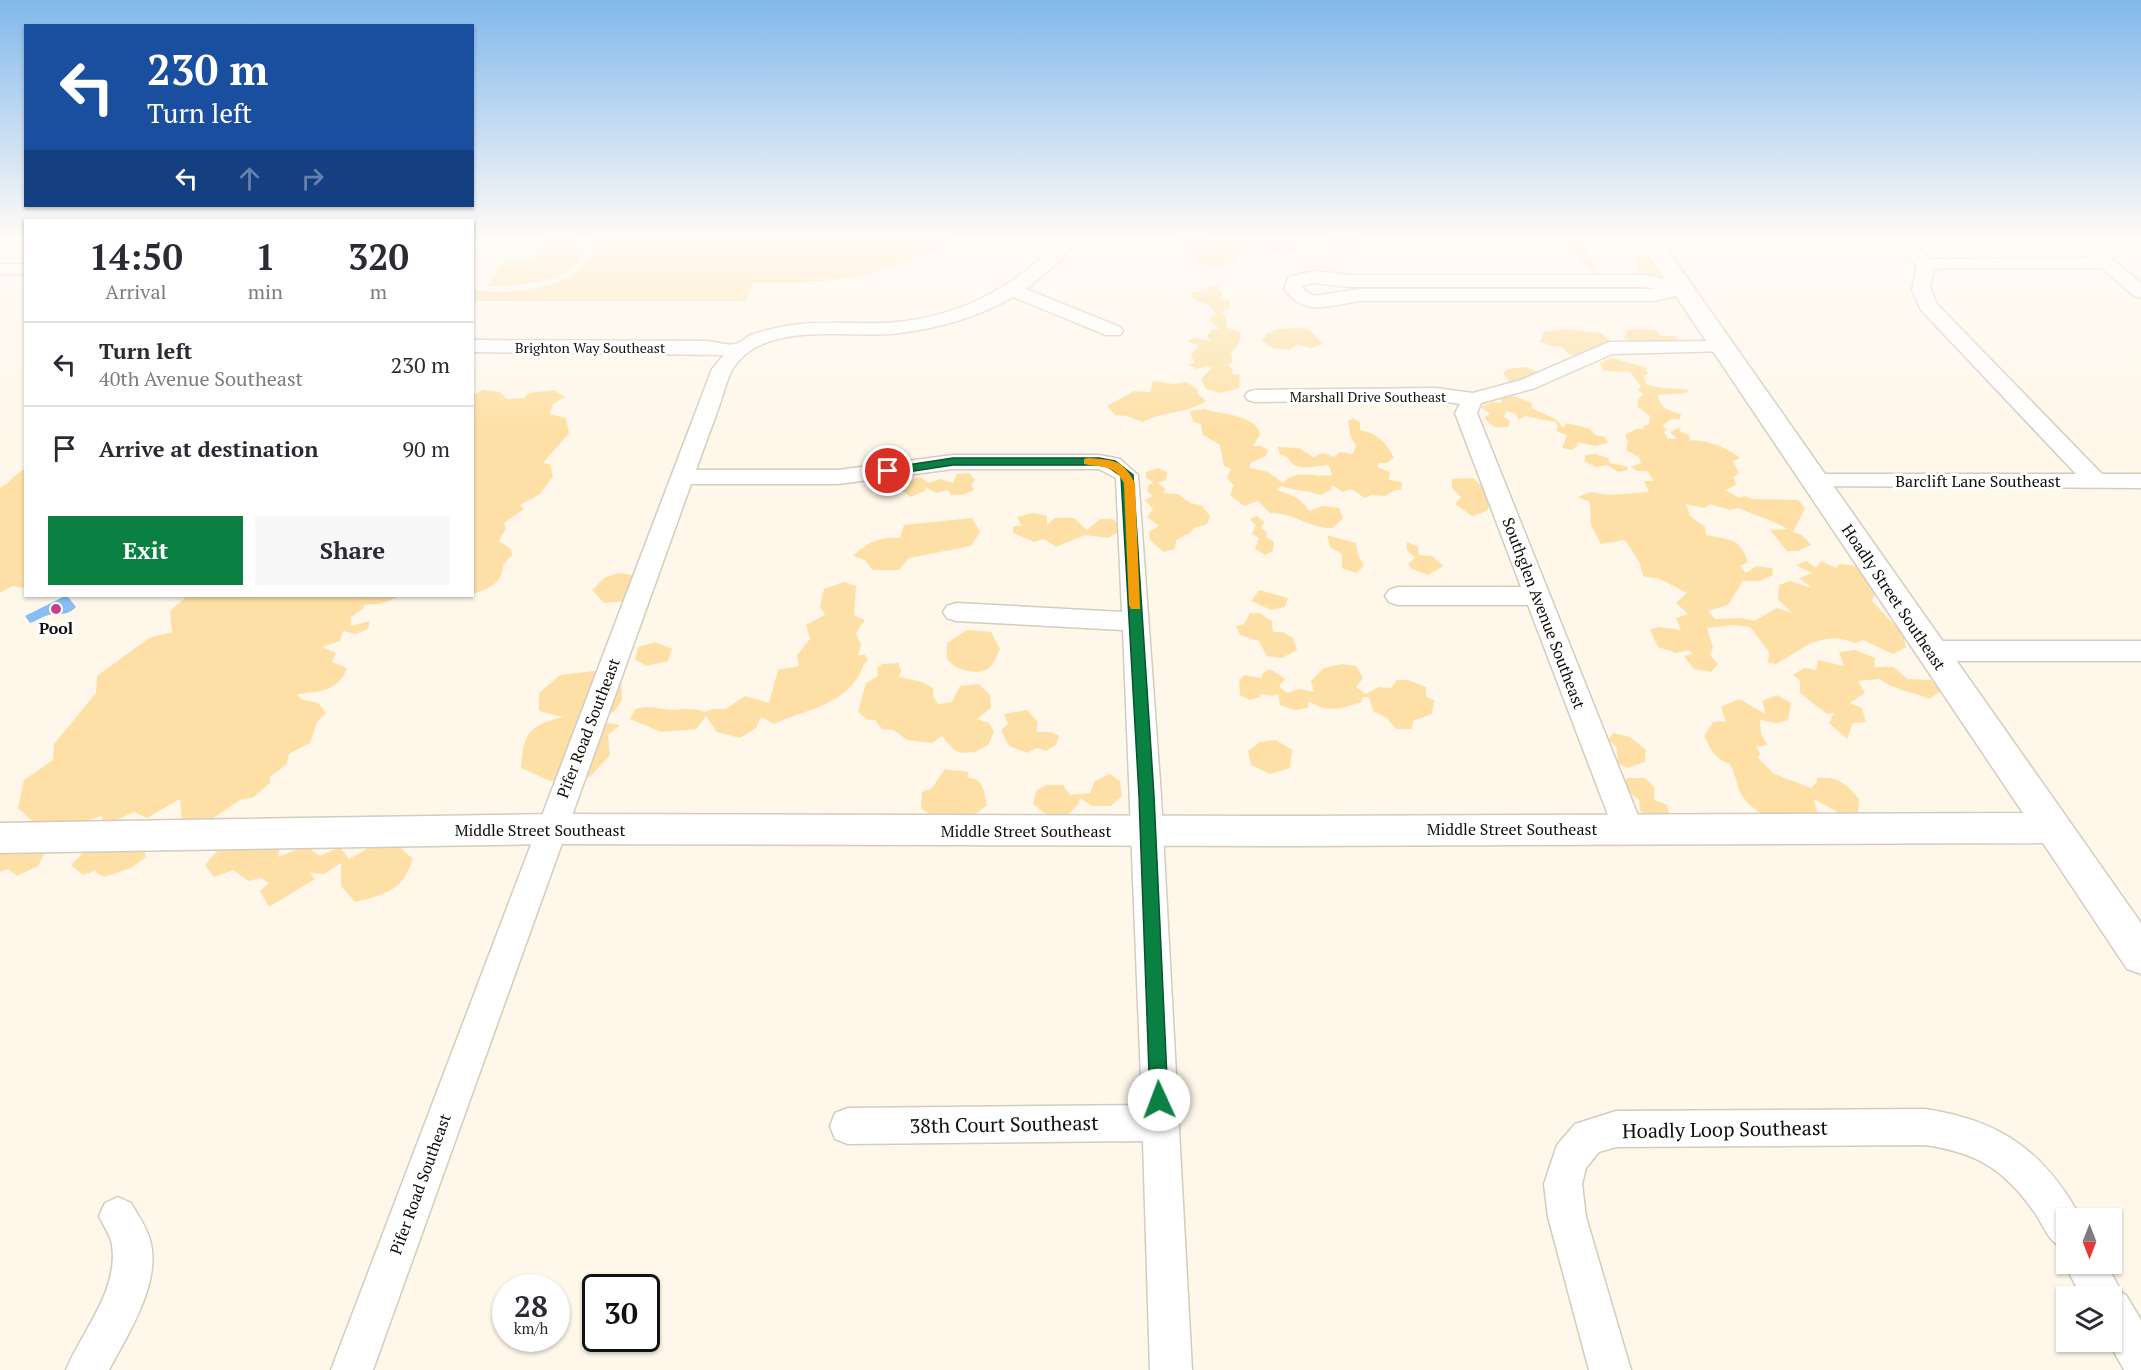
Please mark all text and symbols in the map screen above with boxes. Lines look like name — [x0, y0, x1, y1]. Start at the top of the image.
text: 230 m — [147, 41, 268, 97]
icon: left — [48, 48, 126, 126]
text: Turn left — [147, 95, 252, 131]
icon: left — [170, 162, 203, 195]
icon: ahead — [233, 162, 266, 195]
icon: right — [296, 162, 329, 195]
text: 14:50 — [89, 233, 183, 280]
text: 1 — [255, 233, 276, 280]
text: 320 — [348, 233, 409, 280]
text: Arrival — [105, 278, 167, 305]
text: min — [248, 278, 283, 305]
text: m — [370, 278, 387, 305]
text: Turn left — [99, 336, 192, 365]
street label: Brighton Way Southeast — [515, 338, 666, 357]
icon: left — [48, 348, 81, 381]
text: 230 m — [390, 350, 450, 379]
text: 40th Avenue Southeast — [99, 365, 303, 392]
street label: Marshall Drive Southeast — [1290, 387, 1447, 406]
icon: arrive — [48, 432, 81, 465]
text: Arrive at destination — [99, 434, 318, 463]
text: 90 m — [402, 434, 450, 463]
pin — [862, 445, 913, 496]
icon: arrive — [871, 454, 904, 487]
street label: Barclift Lane Southeast — [1895, 470, 2061, 492]
street label: Southglen Avenue Southeast — [1497, 514, 1591, 712]
button: Exit — [48, 516, 243, 585]
button: Share — [255, 516, 450, 585]
street label: Hoadly Street Southeast — [1837, 520, 1951, 674]
marker: Pool — [49, 602, 63, 616]
place label: Pool — [39, 617, 73, 639]
street label: Pifer Road Southeast — [551, 655, 625, 801]
street label: Middle Street Southeast — [1427, 818, 1597, 840]
street label: Middle Street Southeast — [455, 819, 625, 841]
street label: Middle Street Southeast — [941, 820, 1111, 842]
position arrow — [1127, 1068, 1191, 1132]
street label: 38th Court Southeast — [909, 1109, 1099, 1139]
street label: Pifer Road Southeast — [384, 1111, 456, 1257]
street label: Hoadly Loop Southeast — [1622, 1114, 1829, 1144]
north arrow — [2056, 1208, 2122, 1274]
map controls — [2056, 1208, 2122, 1352]
speed limit sign: 30 — [582, 1274, 660, 1352]
text: 28 — [514, 1286, 548, 1326]
button: layers — [2056, 1286, 2122, 1352]
text: km/h — [514, 1318, 548, 1338]

